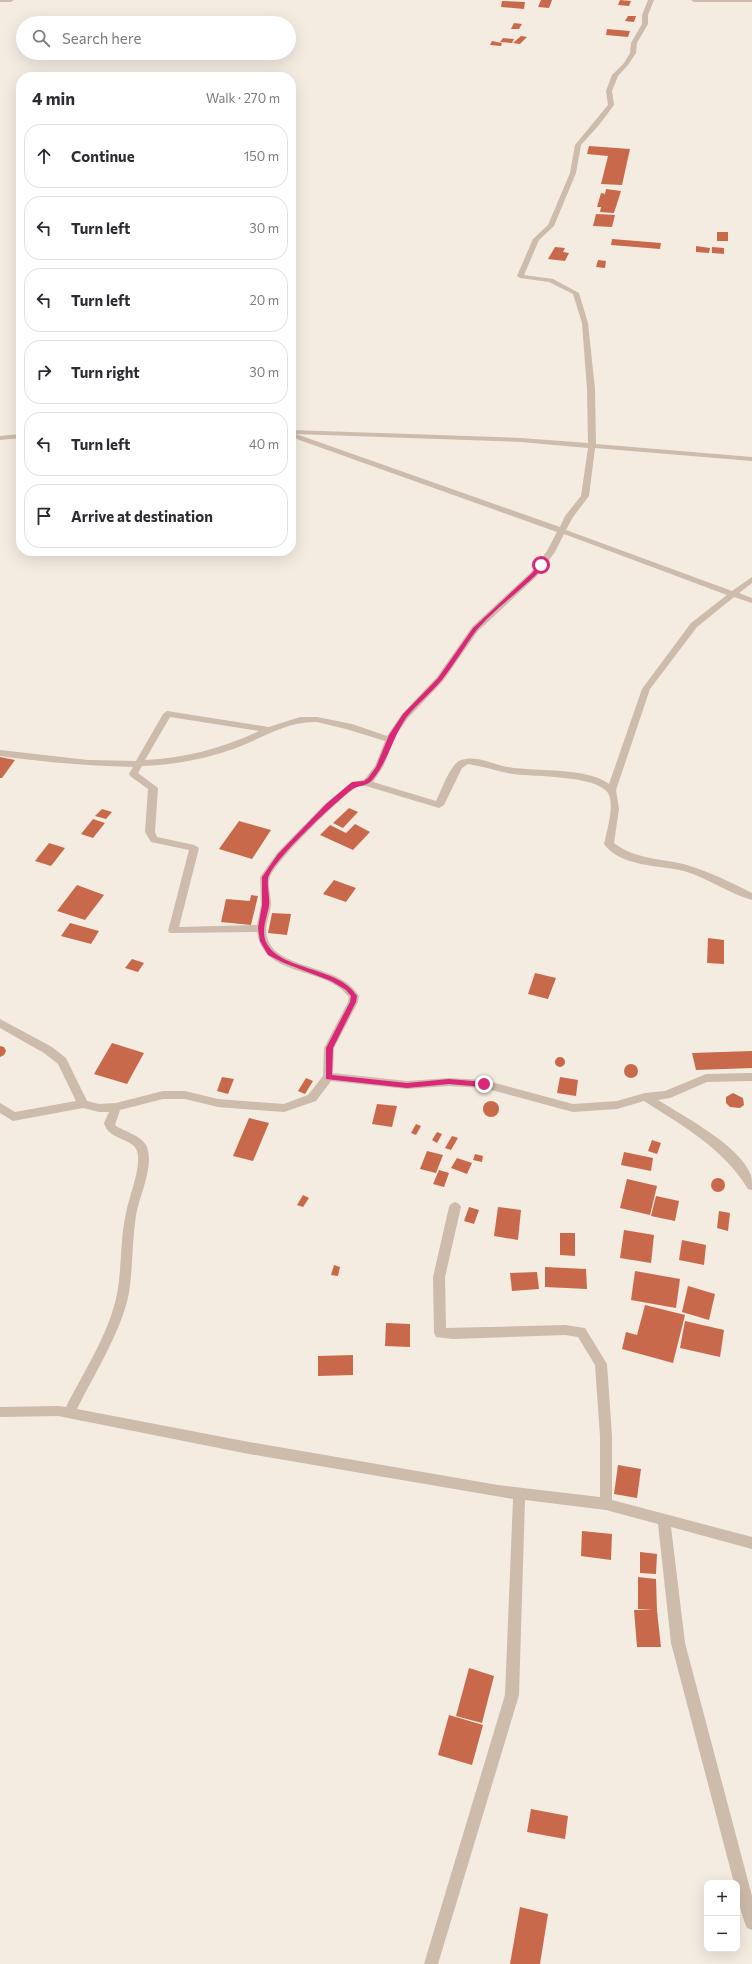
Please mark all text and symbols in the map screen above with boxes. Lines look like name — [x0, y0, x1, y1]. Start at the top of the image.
search box — [16, 16, 296, 60]
icon: search — [30, 27, 52, 49]
text: Search here — [62, 29, 141, 47]
text: 4 min — [32, 88, 75, 109]
text: Walk · 270 m — [206, 90, 280, 106]
icon: ahead — [33, 145, 55, 167]
text: Continue — [71, 147, 135, 165]
text: 150 m — [244, 148, 279, 164]
icon: left — [33, 217, 55, 239]
text: Turn left — [71, 219, 130, 237]
text: 30 m — [249, 220, 279, 236]
icon: left — [33, 289, 55, 311]
text: Turn left — [71, 291, 130, 309]
text: 20 m — [250, 292, 279, 308]
icon: right — [33, 361, 55, 383]
text: Turn right — [71, 363, 140, 381]
text: 30 m — [249, 364, 279, 380]
icon: left — [33, 433, 55, 455]
text: Turn left — [71, 435, 130, 453]
text: 40 m — [249, 436, 279, 452]
icon: arrive — [33, 505, 55, 527]
text: Arrive at destination — [71, 507, 213, 525]
route start — [532, 556, 550, 574]
route end — [475, 1075, 493, 1093]
map controls — [704, 1880, 740, 1952]
button: + — [704, 1880, 740, 1916]
button: − — [704, 1916, 740, 1952]

